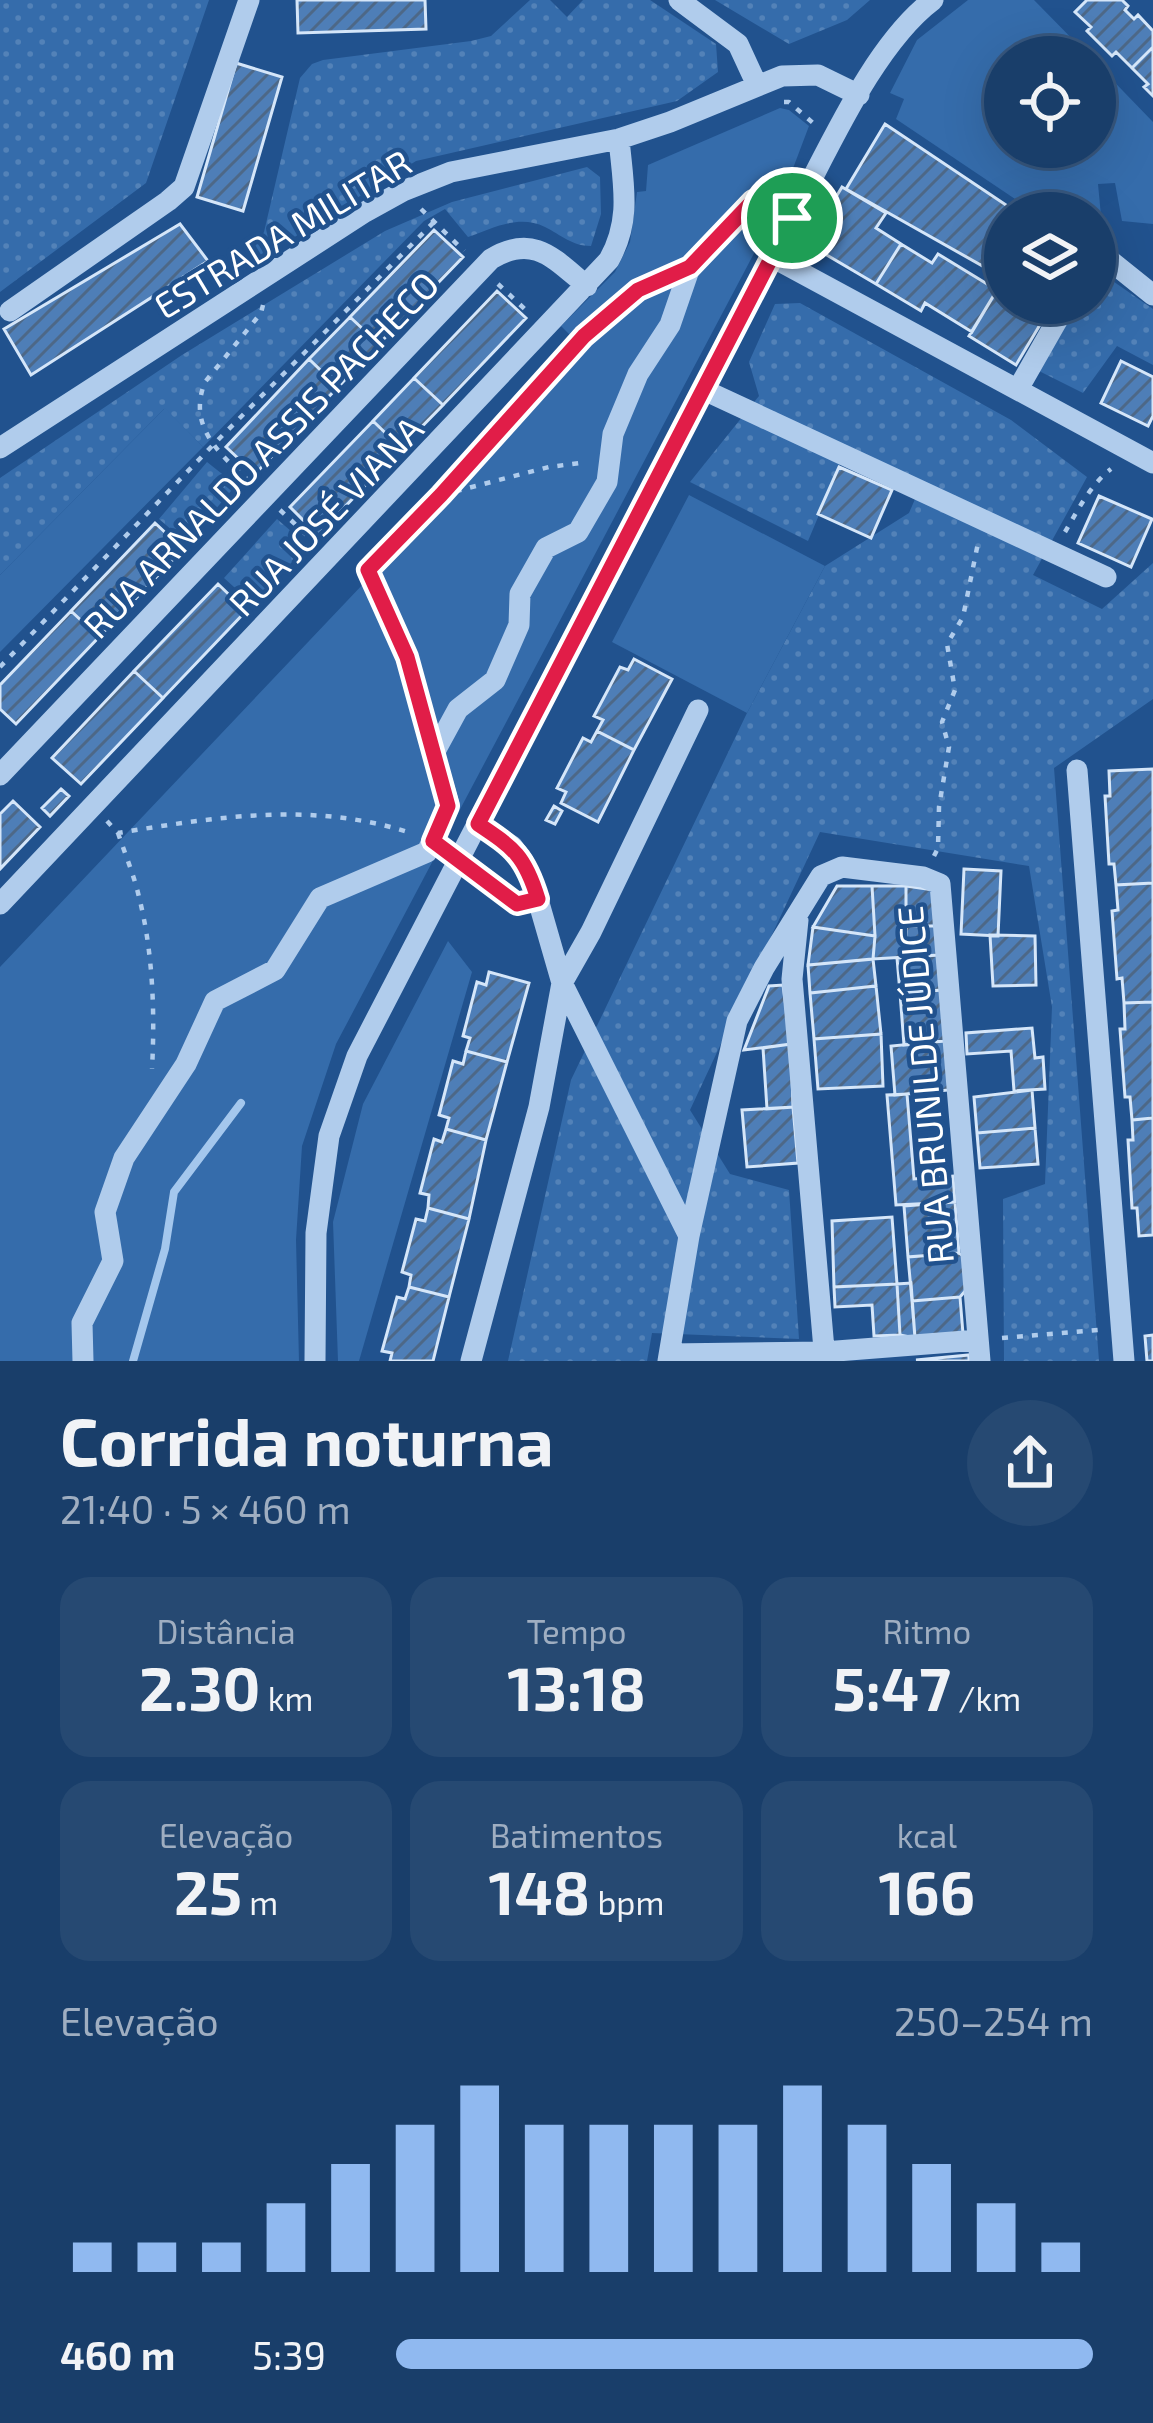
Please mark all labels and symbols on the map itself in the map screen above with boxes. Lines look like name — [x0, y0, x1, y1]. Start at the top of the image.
street label: ESTRADA MILITAR — [146, 139, 418, 327]
pin — [741, 167, 843, 269]
street label: RUA ARNALDO ASSIS PACHECO — [74, 262, 446, 646]
street label: RUA JOSÉ VIANA — [219, 406, 431, 624]
street label: RUA BRUNILDE JÚDICE — [887, 904, 961, 1266]

